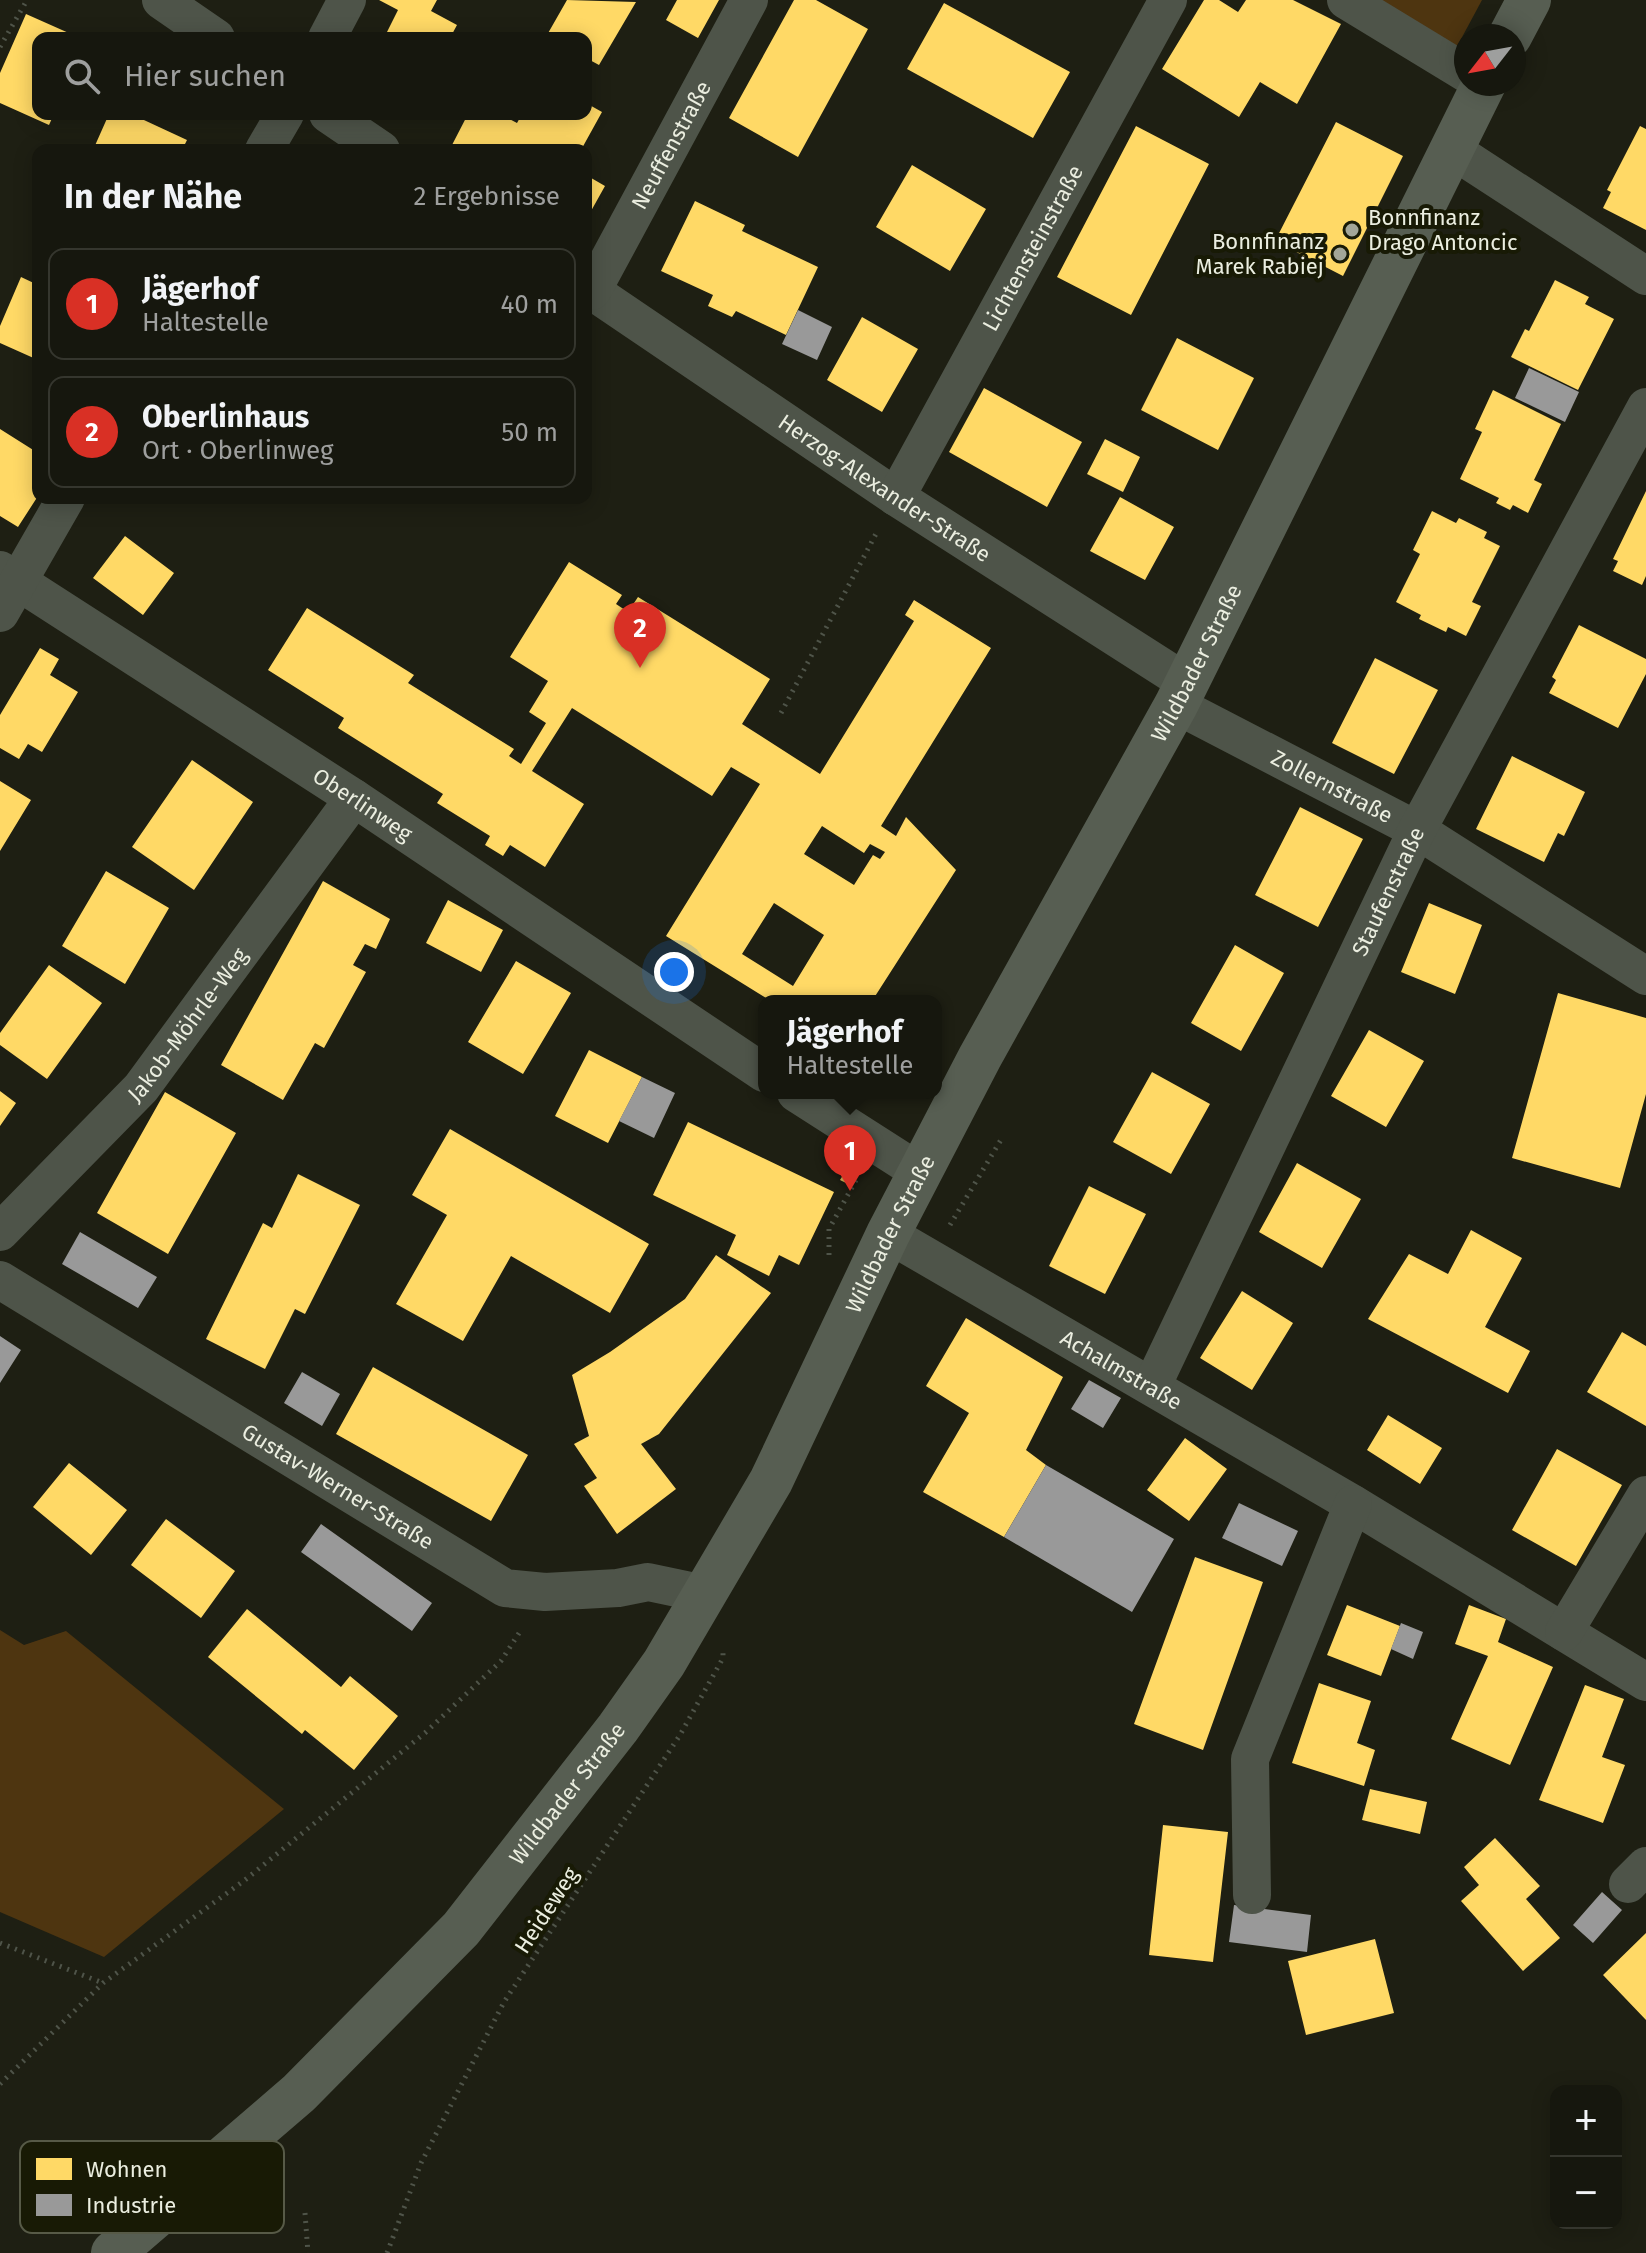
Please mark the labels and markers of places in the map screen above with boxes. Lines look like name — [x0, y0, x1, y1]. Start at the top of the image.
place label: Bonnfinanz Drago Antoncic — [1368, 204, 1518, 256]
marker: Bonnfinanz Drago Antoncic — [1343, 221, 1361, 239]
place label: Bonnfinanz Marek Rabiej — [1196, 228, 1324, 280]
marker: Bonnfinanz Marek Rabiej — [1331, 245, 1349, 263]
pin: 2 — [614, 602, 666, 668]
pin: 1 — [824, 1125, 876, 1191]

